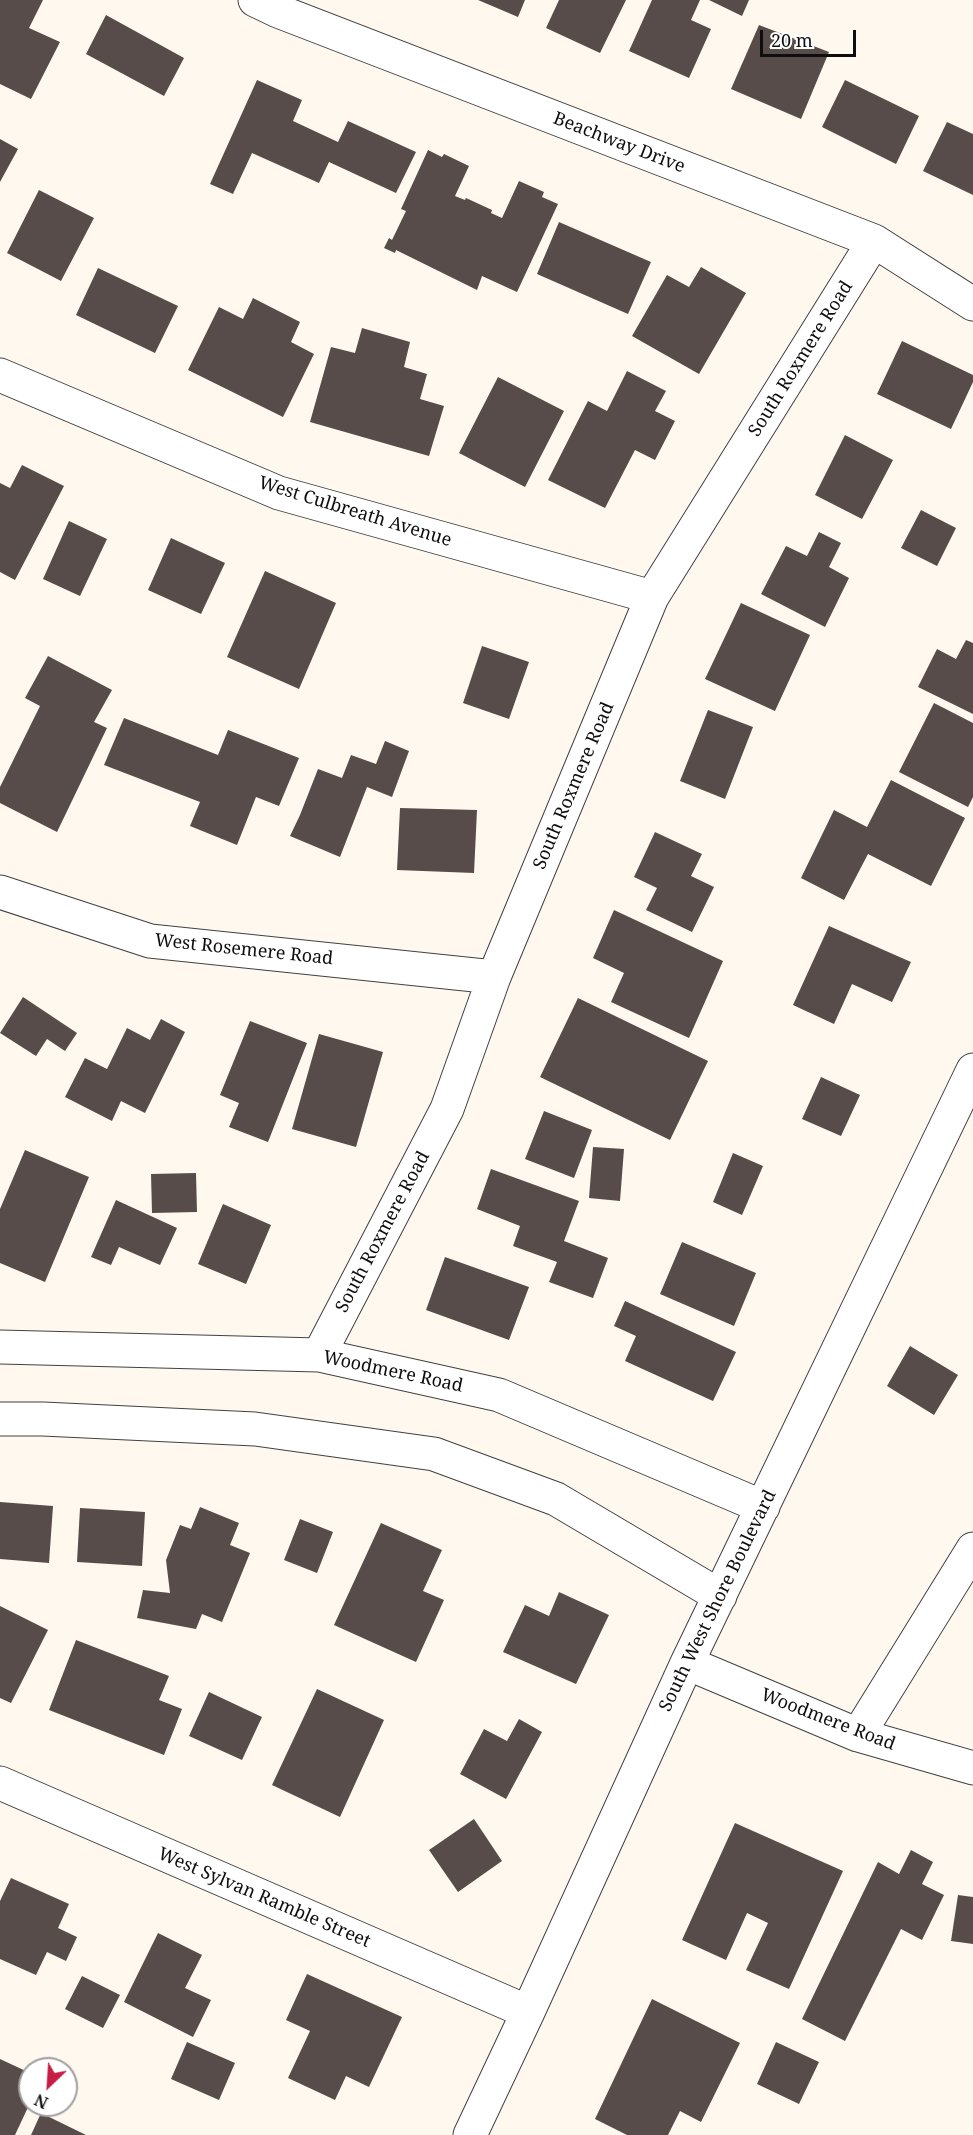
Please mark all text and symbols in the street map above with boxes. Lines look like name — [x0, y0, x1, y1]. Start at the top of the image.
scale bar — [763, 18, 859, 56]
text: 20 m — [771, 28, 813, 52]
street label: Beachway Drive — [550, 108, 688, 178]
street label: South Roxmere Road — [744, 277, 858, 441]
street label: West Culbreath Avenue — [256, 472, 454, 552]
street label: South Roxmere Road — [529, 699, 619, 873]
street label: West Rosemere Road — [154, 930, 334, 970]
street label: South Roxmere Road — [331, 1148, 435, 1316]
street label: Woodmere Road — [321, 1347, 465, 1397]
street label: South West Shore Boulevard — [655, 1487, 781, 1715]
street label: Woodmere Road — [758, 1684, 898, 1756]
street label: West Sylvan Ramble Street — [155, 1843, 373, 1953]
north arrow — [18, 2057, 78, 2117]
text: N — [31, 2089, 52, 2114]

